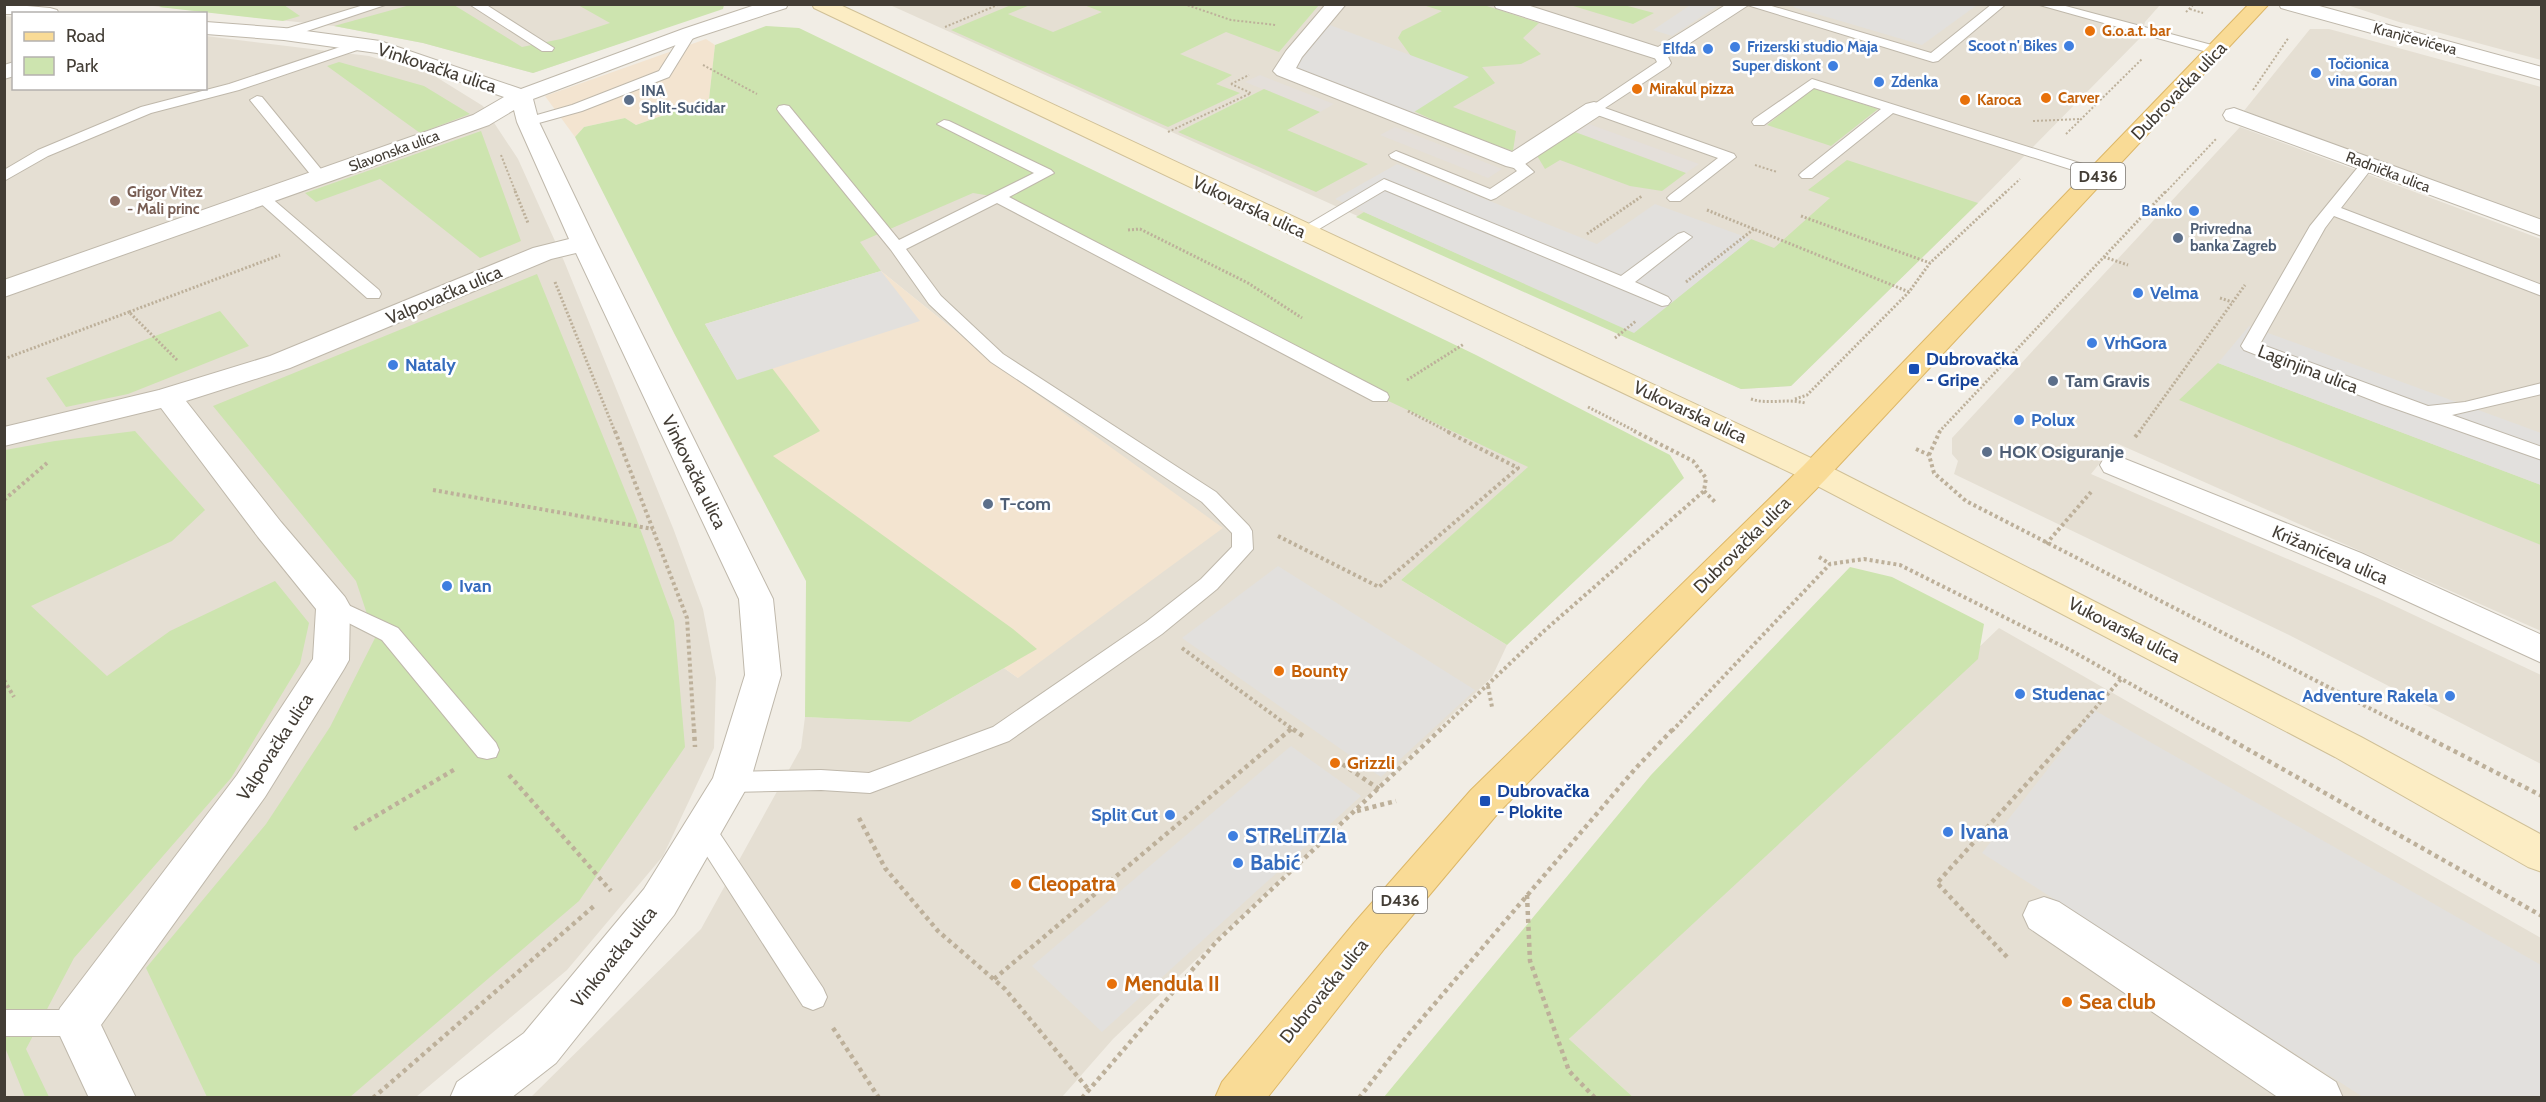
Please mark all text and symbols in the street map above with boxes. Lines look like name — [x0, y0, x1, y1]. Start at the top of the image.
legend — [12, 12, 207, 90]
street label: Kranjčevićeva — [2371, 19, 2460, 59]
place label: G.o.a.t. bar — [2102, 22, 2171, 40]
marker: G.o.a.t. bar — [2083, 24, 2097, 38]
text: Road — [66, 25, 105, 47]
place label: Scoot n' Bikes — [1968, 37, 2057, 55]
street label: Dubrovačka ulica — [2127, 37, 2232, 145]
street label: Vinkovačka ulica — [375, 38, 500, 98]
place label: Frizerski studio Maja — [1747, 38, 1878, 56]
marker: Scoot n' Bikes — [2062, 39, 2076, 53]
place label: Elfda — [1663, 40, 1697, 58]
marker: Frizerski studio Maja — [1728, 40, 1742, 54]
marker: Elfda — [1701, 42, 1715, 56]
text: Park — [66, 55, 99, 77]
place label: Točionica vina Goran — [2328, 55, 2397, 90]
place label: Super diskont — [1732, 57, 1821, 75]
marker: Super diskont — [1826, 59, 1840, 73]
marker: Točionica vina Goran — [2309, 66, 2323, 80]
place label: Zdenka — [1891, 73, 1939, 91]
marker: Zdenka — [1872, 75, 1886, 89]
place label: Mirakul pizza — [1649, 80, 1734, 98]
place label: INA Split-Sućidar — [641, 82, 726, 117]
marker: Mirakul pizza — [1630, 82, 1644, 96]
place label: Carver — [2058, 89, 2100, 107]
place label: Karoca — [1977, 91, 2022, 109]
marker: Carver — [2039, 91, 2053, 105]
marker: INA Split-Sućidar — [622, 93, 636, 107]
marker: Karoca — [1958, 93, 1972, 107]
street label: Slavonska ulica — [346, 126, 442, 176]
street label: Radnička ulica — [2343, 148, 2433, 197]
road number: D436 — [2071, 163, 2125, 189]
street label: Vukovarska ulica — [1189, 171, 1310, 243]
place label: Grigor Vitez - Mali princ — [127, 183, 203, 218]
marker: Grigor Vitez - Mali princ — [108, 194, 122, 208]
place label: Banko — [2141, 202, 2182, 220]
marker: Banko — [2187, 204, 2201, 218]
place label: Privredna banka Zagreb — [2190, 220, 2277, 255]
marker: Privredna banka Zagreb — [2171, 231, 2185, 245]
street label: Valpovačka ulica — [383, 261, 505, 329]
place label: Velma — [2150, 282, 2199, 304]
marker: Velma — [2131, 286, 2145, 300]
place label: VrhGora — [2104, 332, 2167, 354]
marker: VrhGora — [2085, 336, 2099, 350]
street label: Laginjina ulica — [2255, 340, 2362, 398]
place label: Dubrovačka - Gripe — [1926, 348, 2019, 391]
place label: Nataly — [405, 354, 456, 376]
marker: Nataly — [386, 358, 400, 372]
marker: Dubrovačka - Gripe — [1907, 362, 1921, 376]
place label: Tam Gravis — [2065, 370, 2150, 392]
marker: Tam Gravis — [2046, 374, 2060, 388]
street label: Vukovarska ulica — [1630, 376, 1751, 448]
place label: Polux — [2031, 409, 2075, 431]
street label: Vinkovačka ulica — [657, 412, 731, 533]
marker: Polux — [2012, 413, 2026, 427]
place label: HOK Osiguranje — [1999, 441, 2124, 463]
marker: HOK Osiguranje — [1980, 445, 1994, 459]
street label: Dubrovačka ulica — [1689, 492, 1795, 598]
place label: T-com — [1000, 493, 1051, 515]
marker: T-com — [981, 497, 995, 511]
street label: Križanićeva ulica — [2269, 521, 2392, 589]
place label: Ivan — [459, 575, 492, 597]
marker: Ivan — [440, 579, 454, 593]
street label: Vukovarska ulica — [2064, 592, 2184, 668]
place label: Bounty — [1291, 660, 1348, 682]
marker: Bounty — [1272, 664, 1286, 678]
place label: Studenac — [2032, 683, 2105, 705]
place label: Adventure Rakela — [2302, 685, 2438, 707]
marker: Studenac — [2013, 687, 2027, 701]
street label: Valpovačka ulica — [232, 689, 318, 805]
marker: Adventure Rakela — [2443, 689, 2457, 703]
place label: Grizzli — [1347, 752, 1395, 774]
marker: Grizzli — [1328, 756, 1342, 770]
place label: Dubrovačka - Plokite — [1497, 780, 1590, 823]
marker: Dubrovačka - Plokite — [1478, 794, 1492, 808]
place label: Split Cut — [1091, 804, 1158, 826]
marker: Split Cut — [1163, 808, 1177, 822]
place label: Ivana — [1960, 819, 2009, 844]
place label: STReLiTZIa — [1245, 823, 1347, 848]
marker: Ivana — [1941, 825, 1955, 839]
marker: STReLiTZIa — [1226, 829, 1240, 843]
place label: Babić — [1250, 850, 1301, 875]
marker: Babić — [1231, 856, 1245, 870]
place label: Cleopatra — [1028, 871, 1116, 896]
marker: Cleopatra — [1009, 877, 1023, 891]
road number: D436 — [1373, 887, 1427, 913]
street label: Vinkovačka ulica — [567, 902, 662, 1012]
street label: Dubrovačka ulica — [1275, 934, 1373, 1048]
place label: Mendula II — [1124, 971, 1220, 996]
marker: Mendula II — [1105, 977, 1119, 991]
place label: Sea club — [2079, 989, 2156, 1014]
marker: Sea club — [2060, 995, 2074, 1009]

